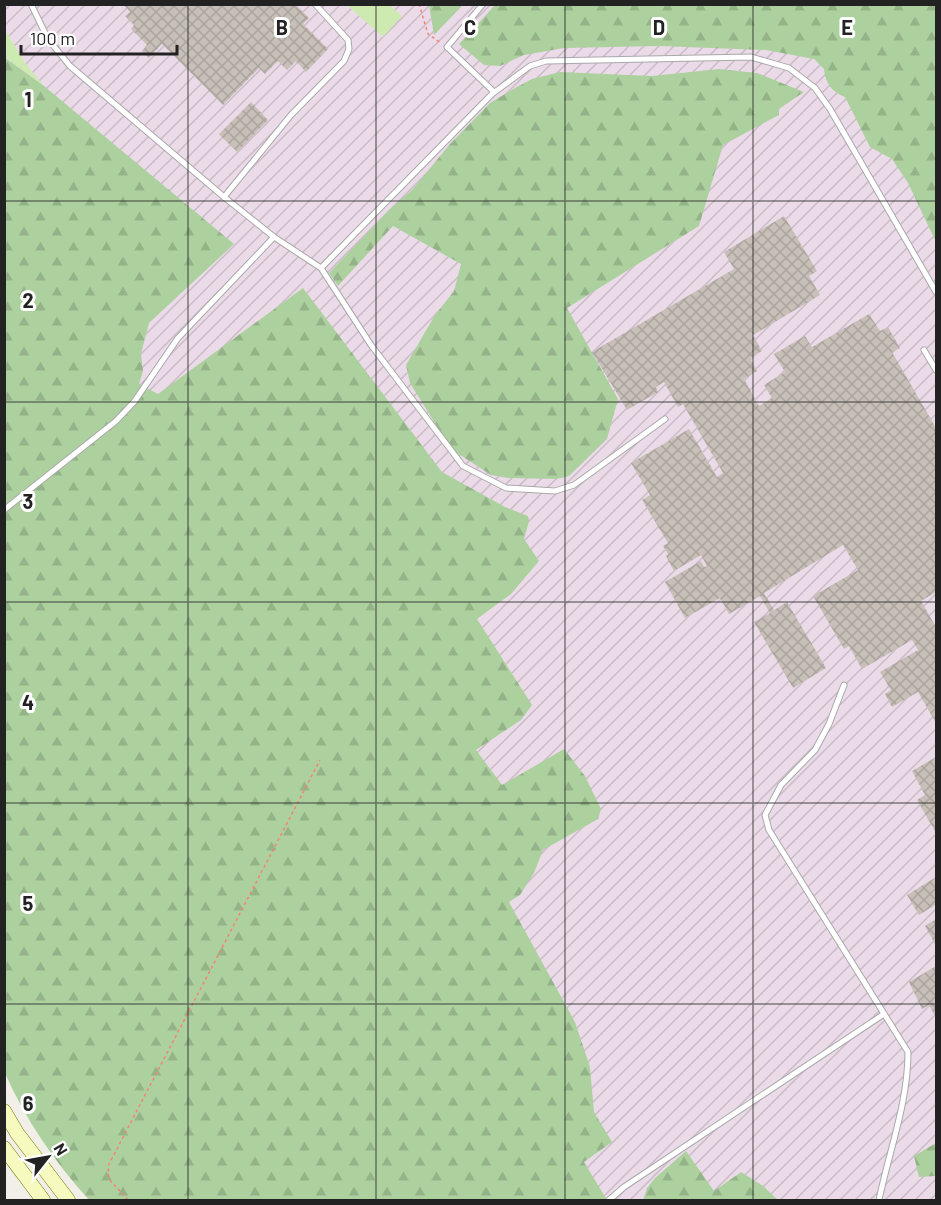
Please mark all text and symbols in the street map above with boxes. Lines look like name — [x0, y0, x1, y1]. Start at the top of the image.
text: B — [276, 15, 288, 39]
text: C — [464, 15, 476, 39]
text: D — [653, 15, 665, 39]
text: E — [841, 15, 853, 39]
scale bar — [21, 18, 177, 56]
text: 100 m — [30, 27, 75, 49]
text: 1 — [24, 87, 32, 111]
text: 2 — [22, 288, 34, 312]
text: 3 — [23, 489, 33, 513]
text: 4 — [22, 690, 34, 714]
text: 5 — [23, 891, 34, 915]
text: 6 — [23, 1091, 34, 1115]
north arrow — [18, 1127, 78, 1187]
text: N — [50, 1140, 72, 1158]

